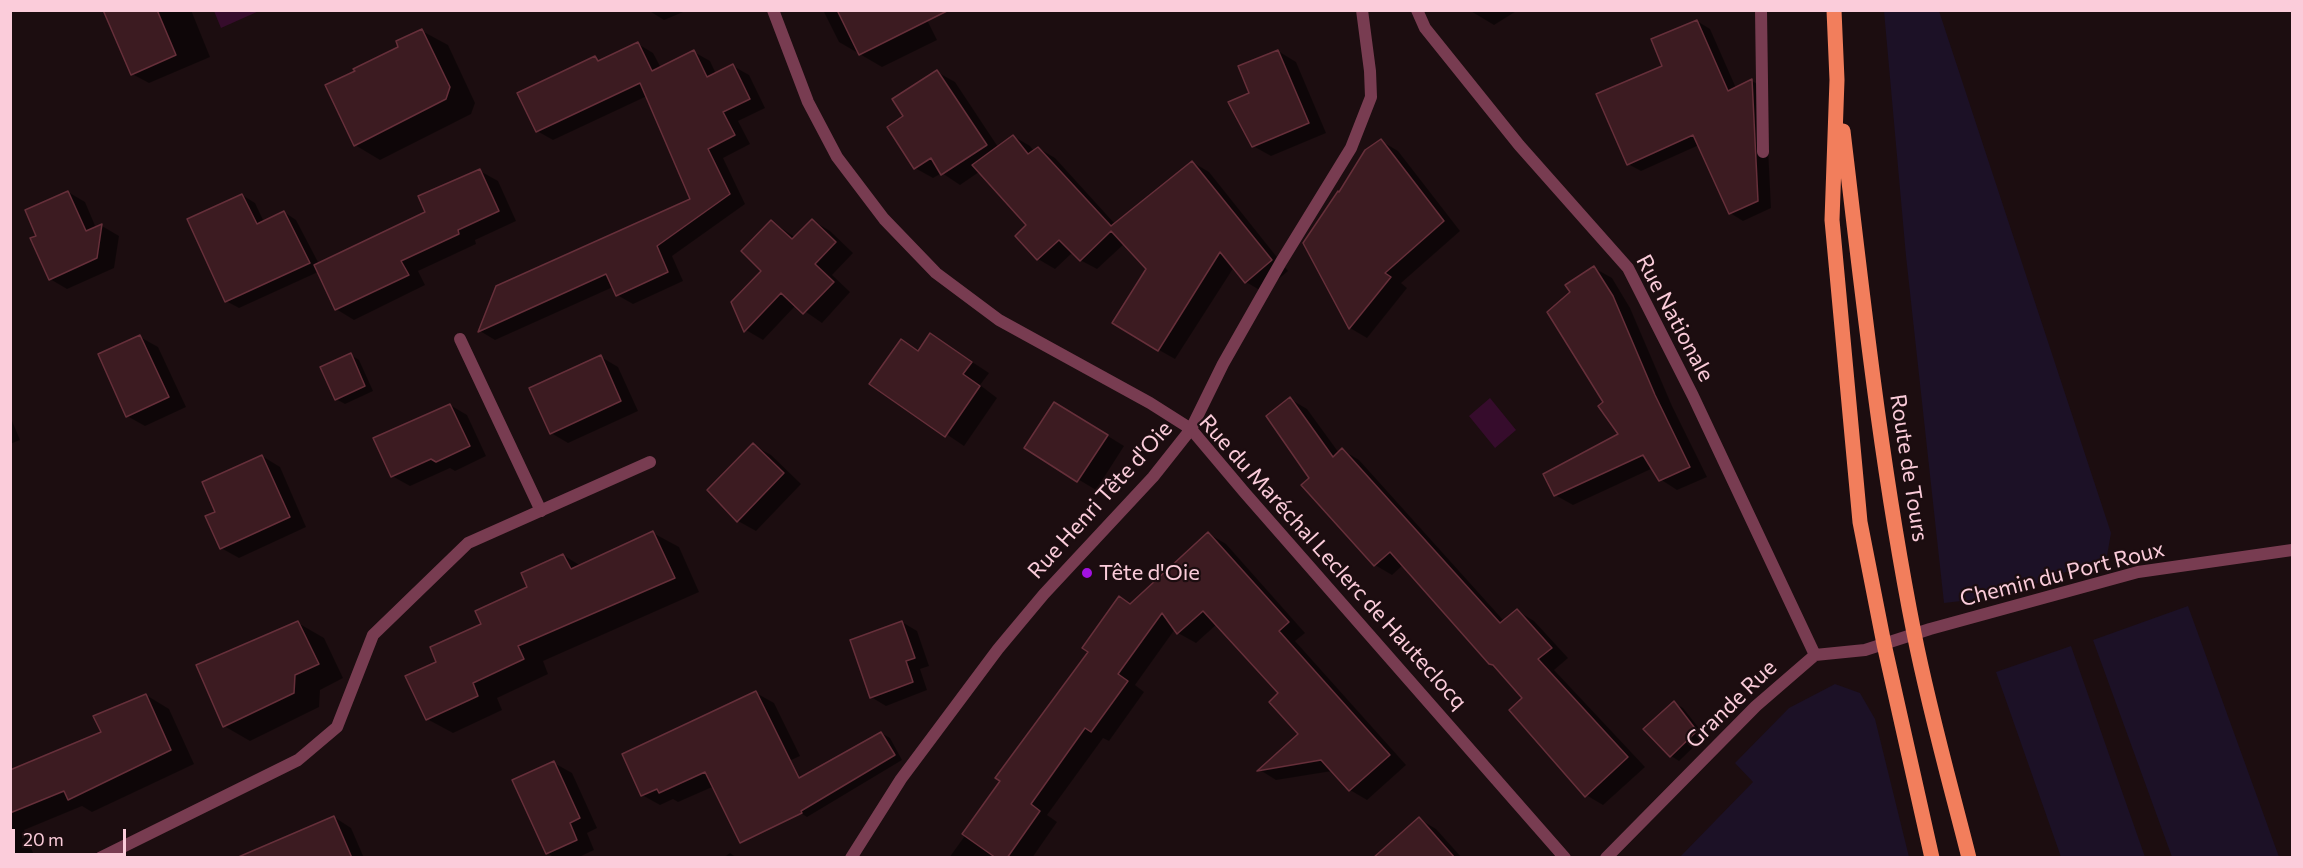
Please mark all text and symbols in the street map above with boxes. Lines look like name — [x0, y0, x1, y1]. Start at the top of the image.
street label: Rue Nationale — [1630, 250, 1720, 386]
street label: Route de Tours — [1884, 392, 1934, 544]
street label: Rue du Maréchal Leclerc de Hauteclocq — [1194, 409, 1472, 715]
street label: Rue Henri Tête d'Oie — [1022, 416, 1178, 584]
street label: Chemin du Port Roux — [1957, 536, 2167, 612]
place label: Tête d'Oie — [1099, 560, 1200, 586]
marker: Tête d'Oie — [1080, 566, 1094, 580]
street label: Grande Rue — [1680, 654, 1782, 754]
scale bar — [15, 817, 129, 855]
text: 20 m — [23, 828, 64, 850]

